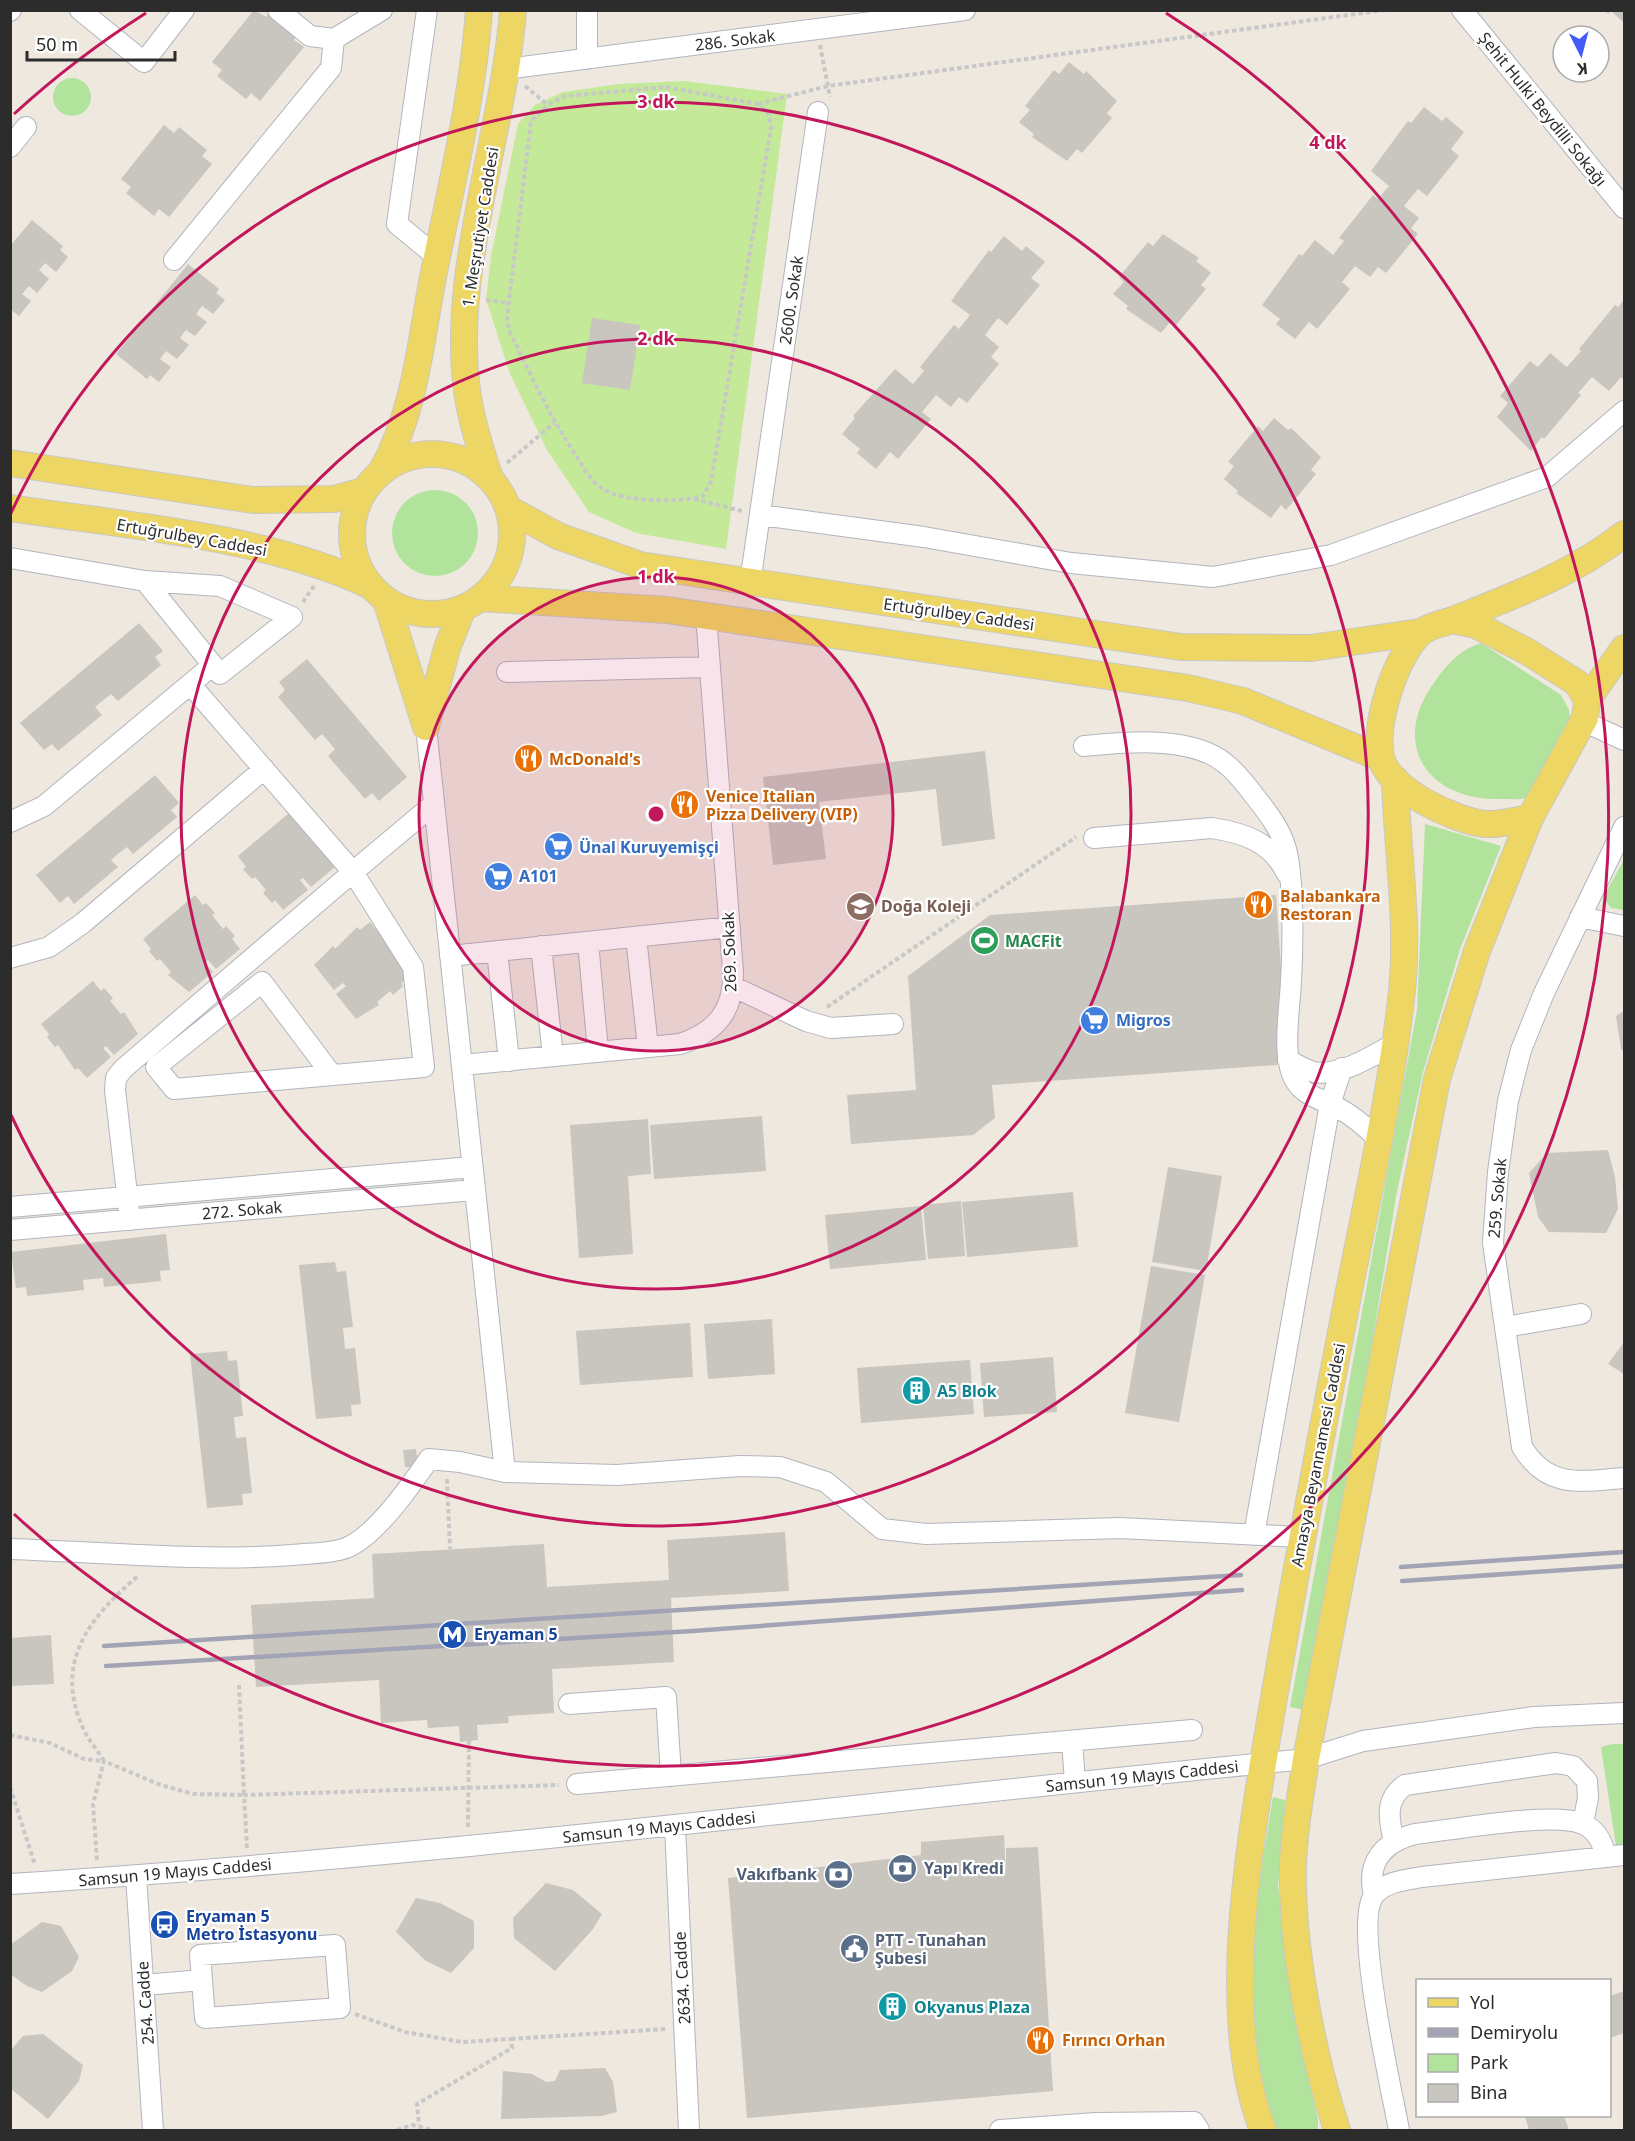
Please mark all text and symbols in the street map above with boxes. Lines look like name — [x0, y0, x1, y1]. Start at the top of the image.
scale bar — [27, 24, 176, 62]
street label: 286. Sokak — [694, 24, 777, 56]
north arrow — [1551, 24, 1611, 84]
street label: Şehit Hulki Beydilli Sokağı — [1474, 27, 1612, 191]
text: 50 m — [36, 32, 78, 56]
text: K — [1576, 57, 1589, 80]
text: 3 dk — [637, 89, 676, 113]
text: 4 dk — [1309, 130, 1348, 154]
street label: 1. Meşrutiyet Caddesi — [456, 145, 504, 309]
street label: 2600. Sokak — [774, 254, 808, 346]
text: 2 dk — [637, 326, 676, 350]
street label: Ertuğrulbey Caddesi — [115, 513, 269, 561]
text: 1 dk — [637, 564, 676, 588]
street label: Ertuğrulbey Caddesi — [882, 593, 1036, 635]
restaurant icon: McDonald's — [512, 743, 544, 775]
place label: McDonald's — [549, 748, 641, 770]
place label: Venice Italian Pizza Delivery (VIP) — [706, 785, 858, 825]
restaurant icon: Venice Italian Pizza Delivery (VIP) — [669, 789, 701, 821]
centre of rings — [646, 804, 666, 824]
supermarket icon: Ünal Kuruyemişçi — [542, 831, 574, 863]
place label: Ünal Kuruyemişçi — [579, 836, 719, 858]
supermarket icon: A101 — [482, 860, 514, 892]
place label: A101 — [519, 865, 558, 887]
place label: Balabankara Restoran — [1280, 885, 1381, 925]
restaurant icon: Balabankara Restoran — [1243, 889, 1275, 921]
school or university icon: Doğa Koleji — [844, 890, 876, 922]
place label: Doğa Koleji — [881, 895, 971, 917]
street label: 269. Sokak — [717, 911, 741, 993]
sports icon: MACFit — [968, 925, 1000, 957]
place label: MACFit — [1005, 930, 1062, 952]
supermarket icon: Migros — [1079, 1004, 1111, 1036]
place label: Migros — [1116, 1009, 1171, 1031]
street label: 259. Sokak — [1483, 1157, 1512, 1239]
street label: 272. Sokak — [201, 1195, 283, 1224]
street label: Amasya Beyannamesi Caddesi — [1285, 1341, 1351, 1569]
building icon: A5 Blok — [900, 1375, 932, 1407]
place label: A5 Blok — [937, 1380, 997, 1402]
metro station icon: Eryaman 5 — [437, 1618, 469, 1650]
place label: Eryaman 5 — [474, 1623, 558, 1645]
street label: Samsun 19 Mayıs Caddesi — [1044, 1755, 1240, 1797]
street label: Samsun 19 Mayıs Caddesi — [561, 1806, 757, 1848]
bank icon: Yapı Kredi — [887, 1852, 919, 1884]
street label: Samsun 19 Mayıs Caddesi — [77, 1853, 273, 1891]
place label: Yapı Kredi — [924, 1857, 1004, 1879]
bank icon: Vakıfbank — [822, 1858, 854, 1890]
place label: Vakıfbank — [736, 1863, 817, 1885]
place label: Eryaman 5 Metro İstasyonu — [186, 1905, 317, 1945]
bus stop icon: Eryaman 5 Metro İstasyonu — [149, 1909, 181, 1941]
place label: PTT - Tunahan Şubesi — [875, 1929, 986, 1969]
street label: 2634. Cadde — [669, 1931, 695, 2025]
public building icon: PTT - Tunahan Şubesi — [838, 1933, 870, 1965]
street label: 254. Cadde — [131, 1960, 159, 2046]
legend — [1416, 1979, 1611, 2117]
text: Yol — [1470, 1990, 1495, 2014]
building icon: Okyanus Plaza — [877, 1991, 909, 2023]
place label: Okyanus Plaza — [914, 1996, 1030, 2018]
text: Demiryolu — [1470, 2020, 1558, 2044]
restaurant icon: Fırıncı Orhan — [1025, 2024, 1057, 2056]
place label: Fırıncı Orhan — [1062, 2029, 1165, 2051]
text: Park — [1470, 2050, 1508, 2074]
text: Bina — [1470, 2080, 1508, 2104]

